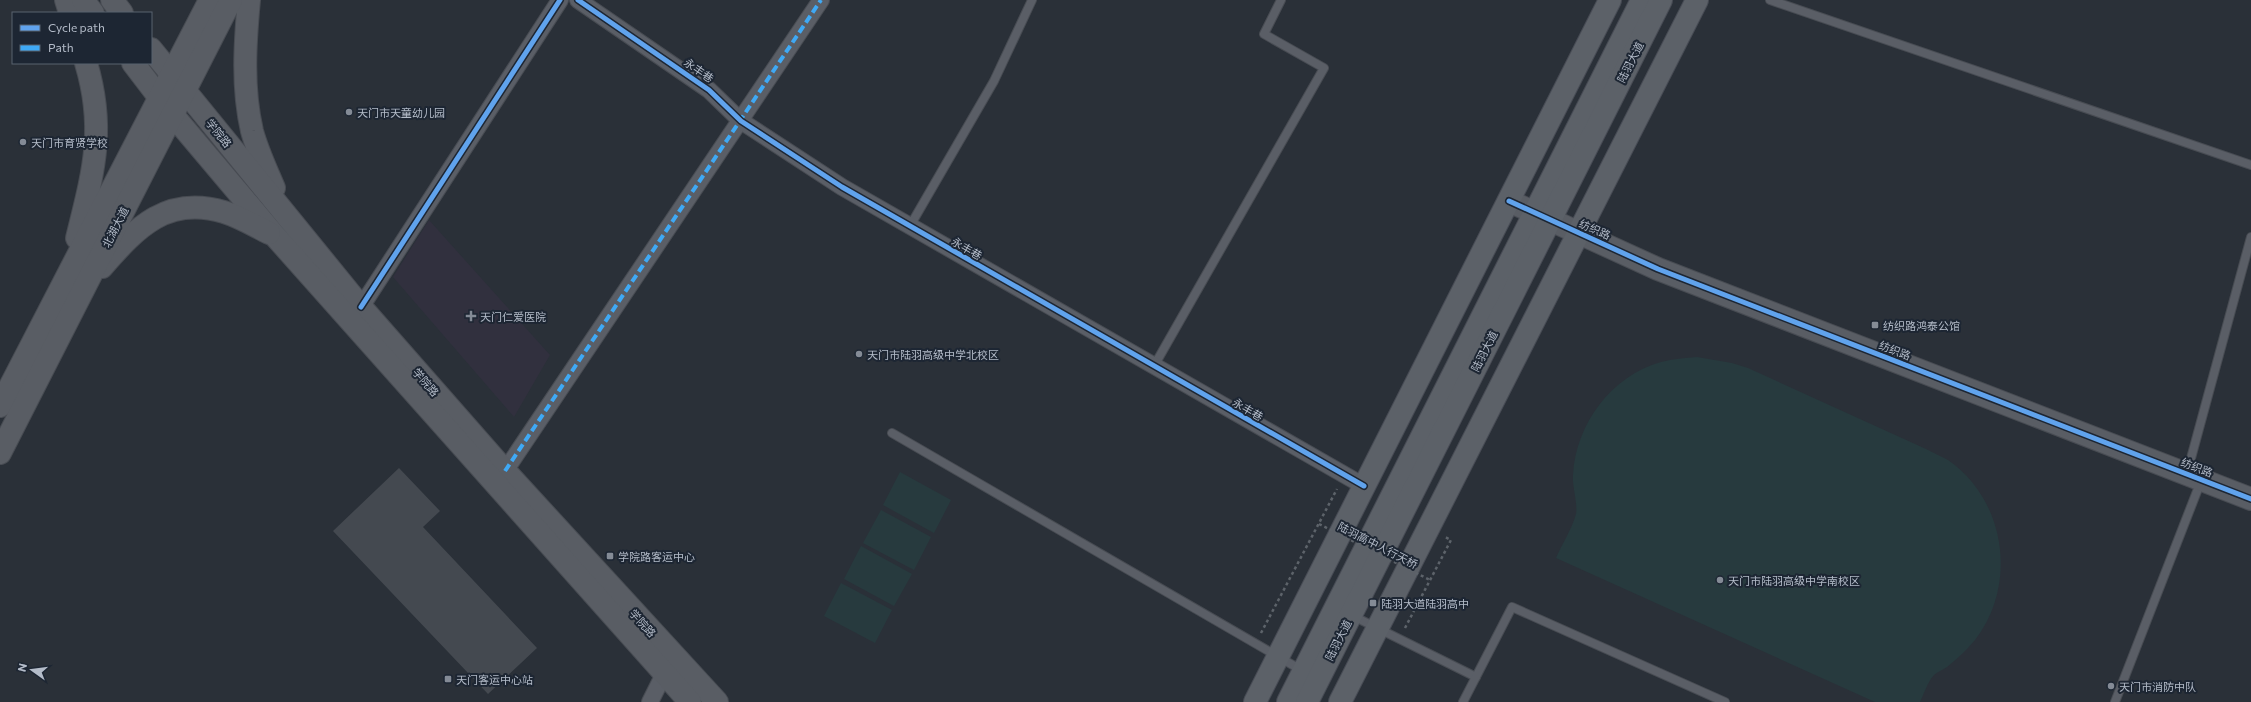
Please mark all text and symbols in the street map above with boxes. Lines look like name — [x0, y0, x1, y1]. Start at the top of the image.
legend — [12, 12, 152, 64]
text: Cycle path — [48, 20, 105, 34]
street label: 陆羽大道 — [1614, 39, 1646, 85]
text: Path — [48, 40, 74, 54]
street label: 永丰巷 — [682, 55, 716, 85]
place label: 天门市天童幼儿园 — [357, 106, 445, 119]
marker: 天门市天童幼儿园 — [344, 107, 354, 117]
street label: 学院路 — [204, 116, 234, 150]
place label: 天门市育贤学校 — [31, 136, 108, 149]
marker: 天门市育贤学校 — [18, 137, 28, 147]
street label: 北湖大道 — [99, 204, 131, 250]
street label: 纺织路 — [1577, 216, 1613, 242]
street label: 永丰巷 — [949, 234, 985, 262]
marker: 天门仁爱医院 — [465, 310, 477, 322]
place label: 天门仁爱医院 — [480, 310, 546, 323]
place label: 纺织路鸿泰公馆 — [1883, 319, 1960, 332]
marker: 纺织路鸿泰公馆 — [1870, 320, 1880, 330]
street label: 陆羽大道 — [1468, 328, 1500, 374]
street label: 纺织路 — [1877, 338, 1913, 362]
place label: 天门市陆羽高级中学北校区 — [867, 348, 999, 361]
marker: 天门市陆羽高级中学北校区 — [854, 349, 864, 359]
street label: 学院路 — [410, 365, 442, 399]
street label: 永丰巷 — [1230, 395, 1266, 423]
street label: 纺织路 — [2179, 455, 2215, 479]
street label: 陆羽高中人行天桥 — [1336, 519, 1420, 571]
place label: 学院路客运中心 — [618, 550, 695, 563]
marker: 学院路客运中心 — [605, 551, 615, 561]
place label: 天门市陆羽高级中学南校区 — [1728, 574, 1860, 587]
marker: 天门市陆羽高级中学南校区 — [1715, 575, 1725, 585]
place label: 陆羽大道陆羽高中 — [1381, 597, 1469, 610]
marker: 陆羽大道陆羽高中 — [1368, 598, 1378, 608]
street label: 学院路 — [627, 606, 659, 640]
street label: 陆羽大道 — [1322, 617, 1354, 663]
north arrow — [12, 650, 52, 690]
text: N — [15, 662, 29, 673]
place label: 天门客运中心站 — [456, 673, 533, 686]
marker: 天门客运中心站 — [443, 674, 453, 684]
place label: 天门市消防中队 — [2119, 680, 2196, 693]
marker: 天门市消防中队 — [2106, 681, 2116, 691]

